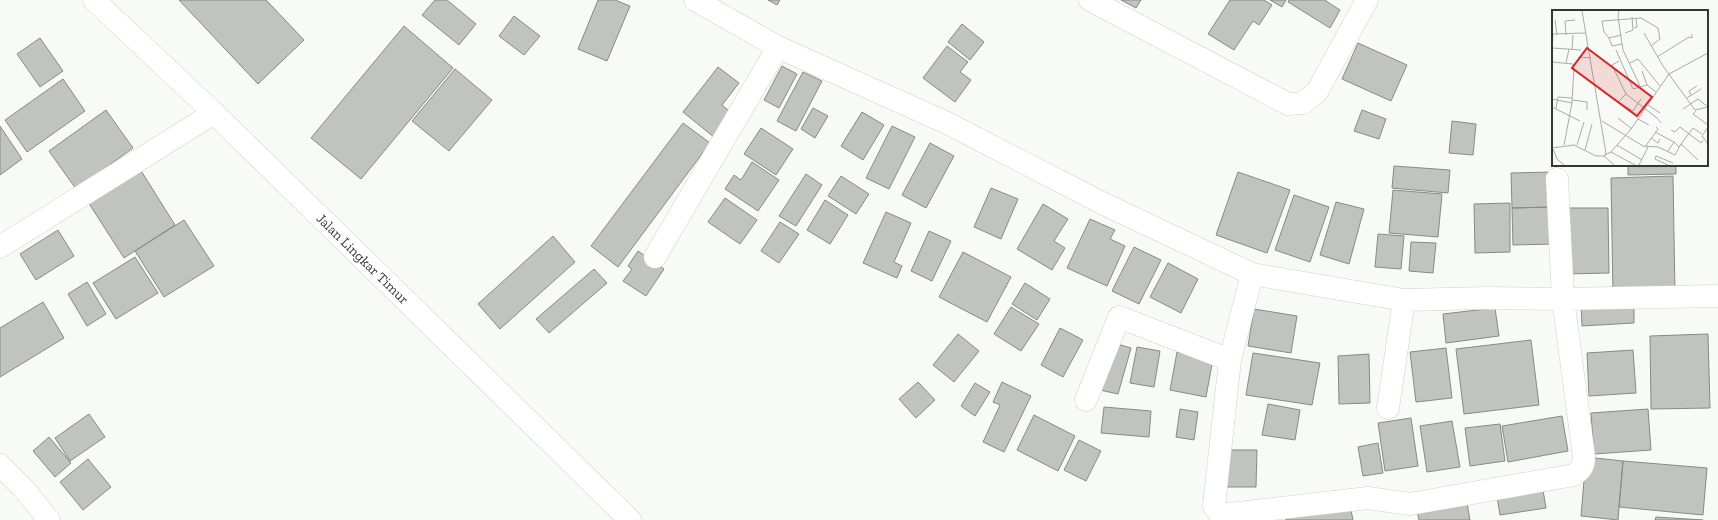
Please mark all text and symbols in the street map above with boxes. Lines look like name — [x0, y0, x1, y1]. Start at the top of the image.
inset map — [1552, 10, 1708, 166]
street label: Jalan Lingkar Timur — [313, 210, 412, 308]

